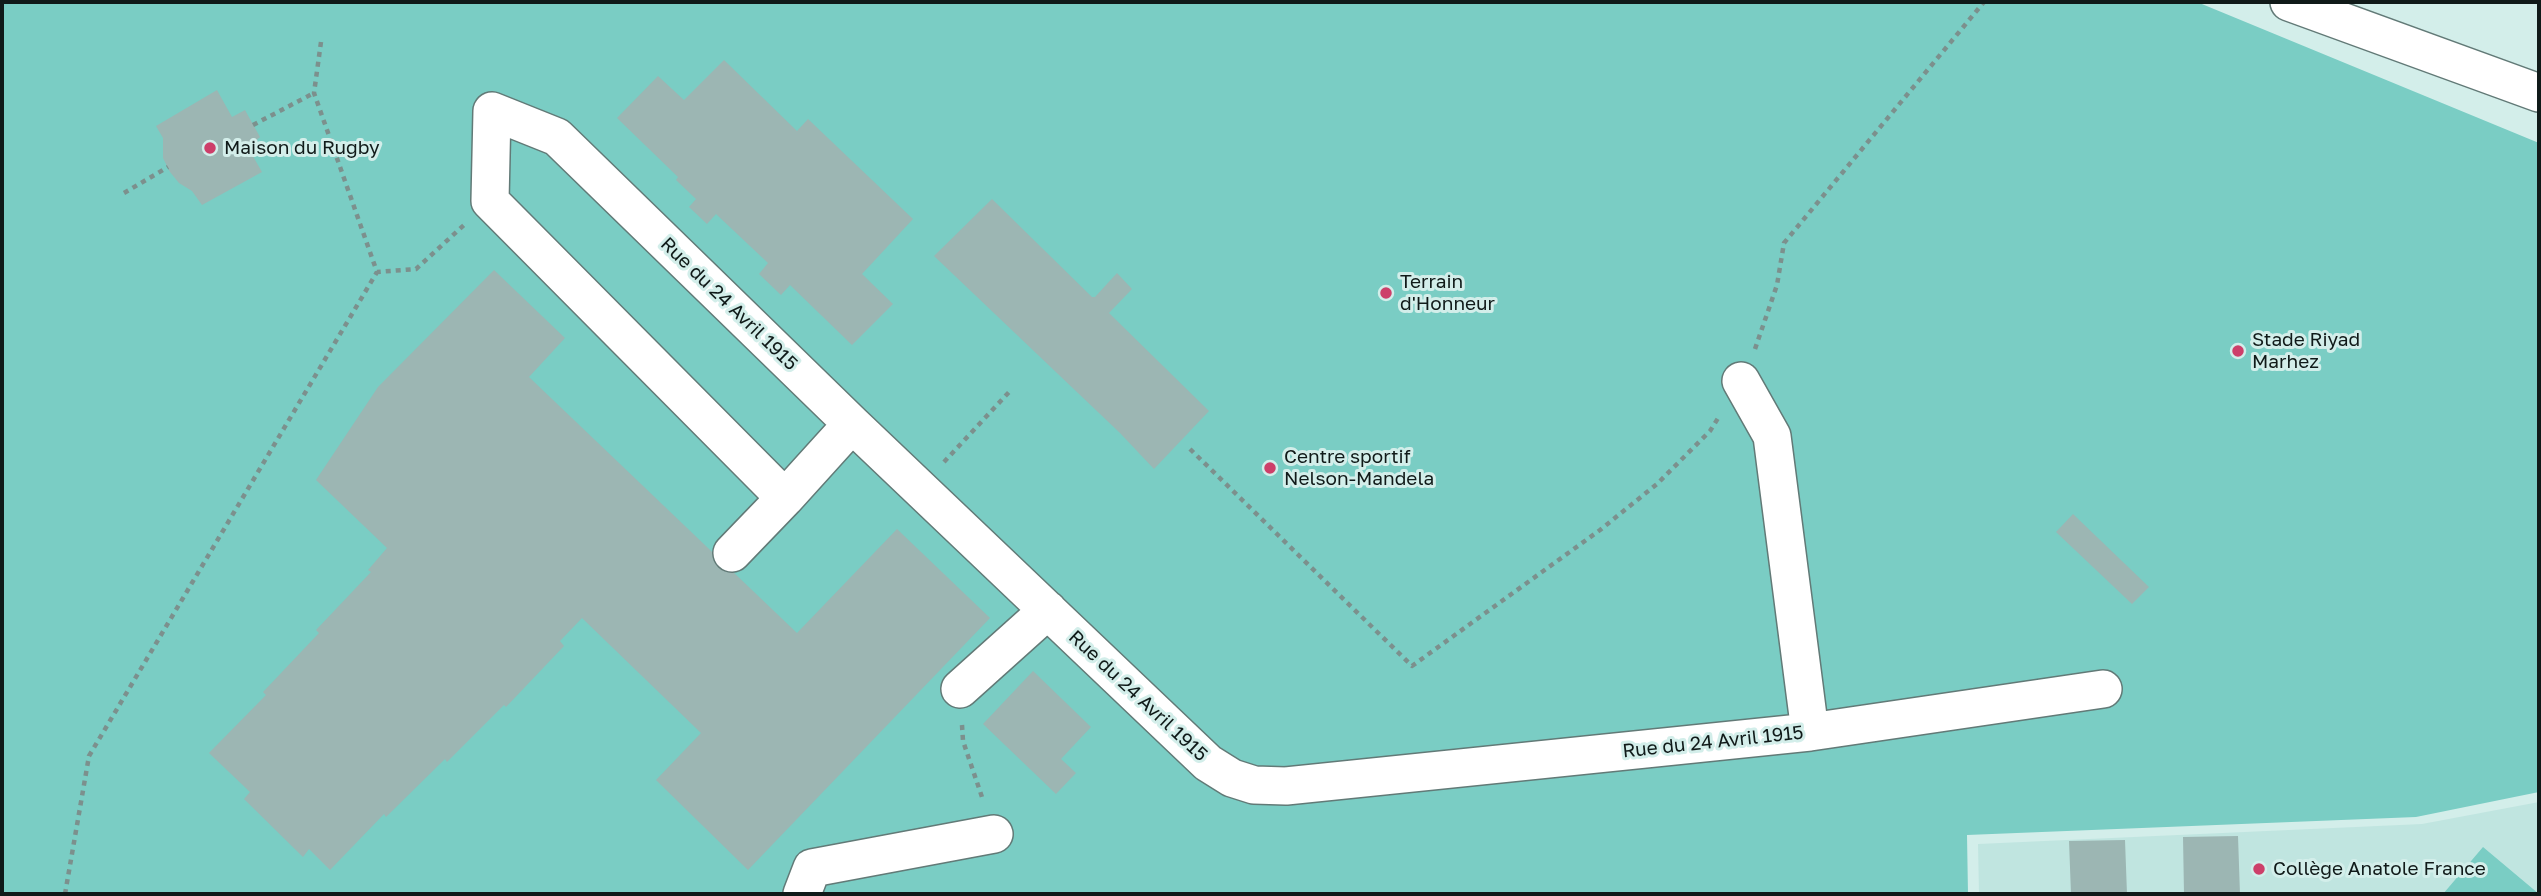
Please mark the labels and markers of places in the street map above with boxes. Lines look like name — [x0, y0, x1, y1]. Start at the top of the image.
place label: Maison du Rugby — [224, 137, 380, 159]
marker: Maison du Rugby — [202, 140, 218, 156]
place label: Terrain d'Honneur — [1400, 271, 1495, 315]
marker: Terrain d'Honneur — [1378, 285, 1394, 301]
place label: Stade Riyad Marhez — [2252, 329, 2360, 373]
marker: Stade Riyad Marhez — [2230, 343, 2246, 359]
place label: Centre sportif Nelson-Mandela — [1284, 446, 1434, 490]
marker: Centre sportif Nelson-Mandela — [1262, 460, 1278, 476]
place label: Collège Anatole France — [2273, 858, 2486, 880]
marker: Collège Anatole France — [2251, 861, 2267, 877]

